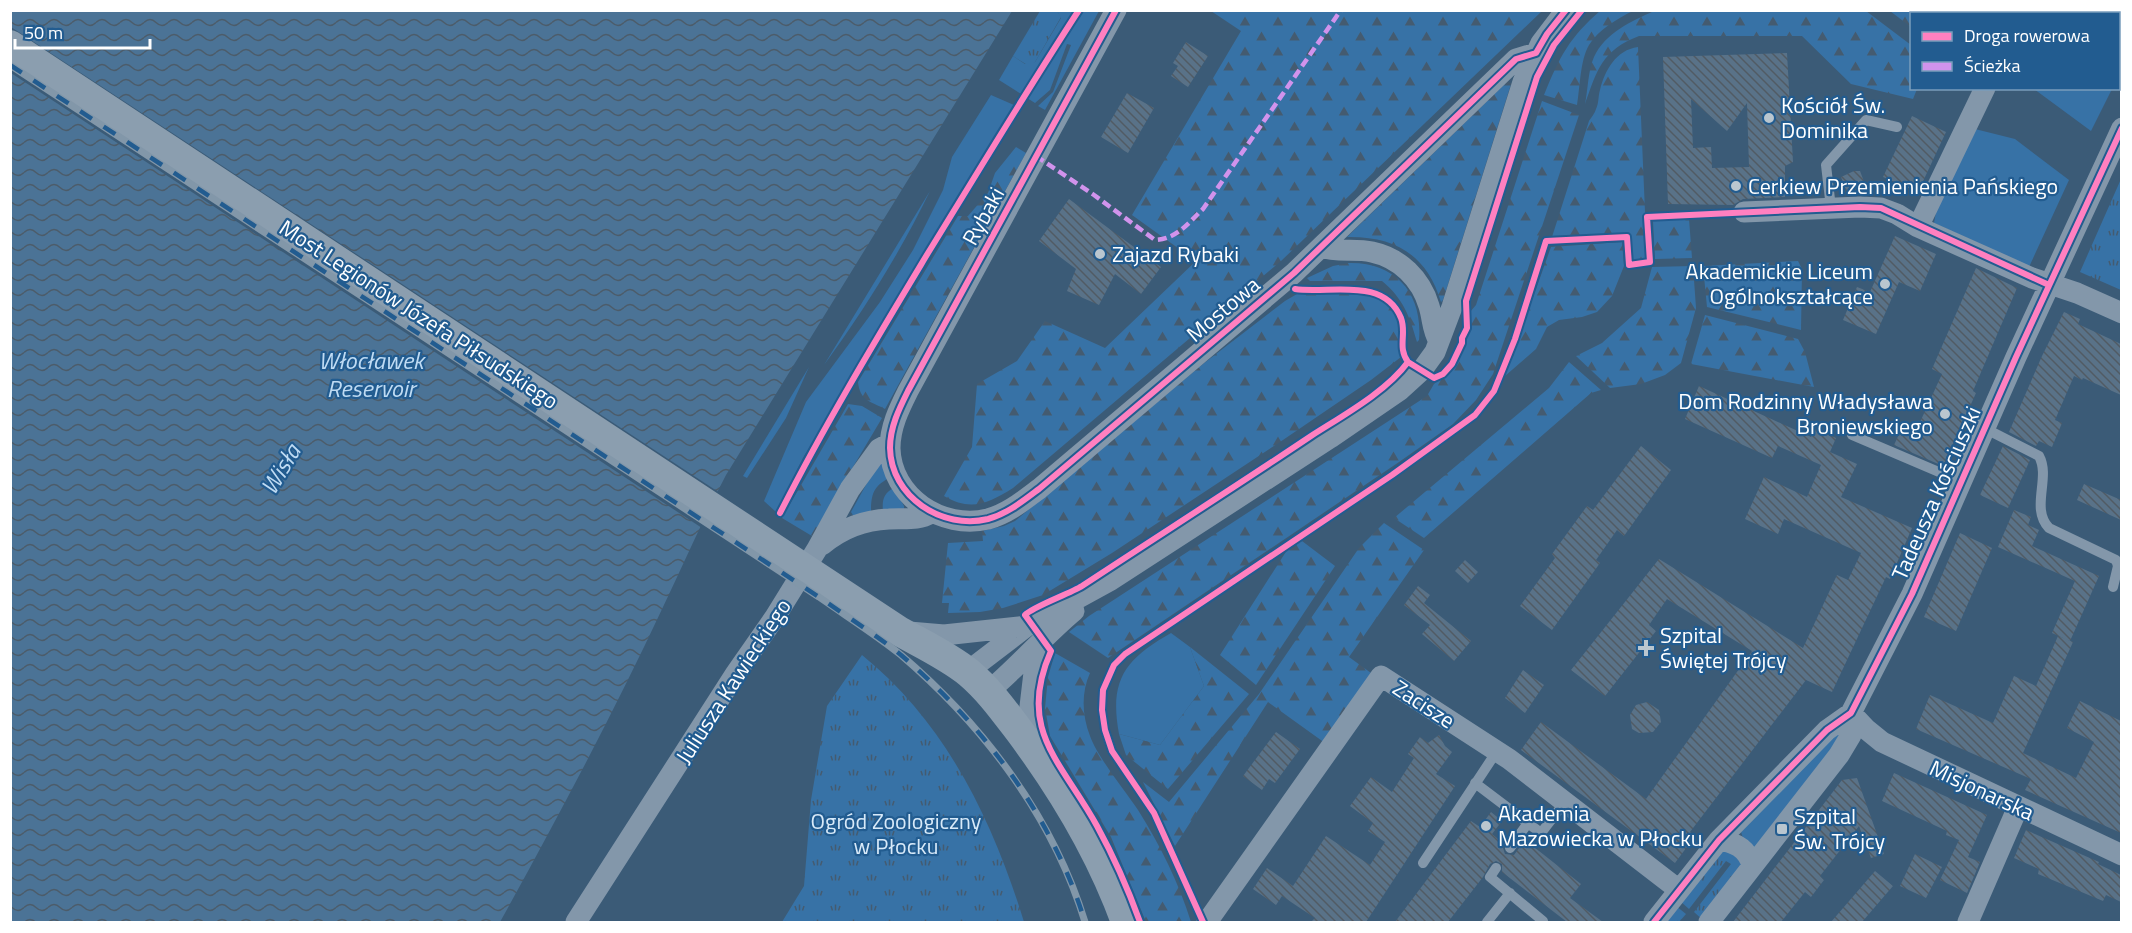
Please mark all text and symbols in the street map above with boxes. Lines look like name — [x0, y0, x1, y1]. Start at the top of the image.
scale bar — [15, 12, 150, 50]
legend — [1910, 12, 2120, 90]
text: 50 m — [24, 19, 63, 46]
text: Droga rowerowa — [1964, 22, 2090, 49]
text: Ścieżka — [1964, 52, 2020, 79]
place label: Kościół Św. Dominika — [1781, 88, 1885, 147]
marker: Kościół Św. Dominika — [1762, 111, 1776, 125]
place label: Cerkiew Przemienienia Pańskiego — [1748, 169, 2058, 203]
marker: Cerkiew Przemienienia Pańskiego — [1729, 179, 1743, 193]
street label: Rybaki — [953, 181, 1013, 251]
street label: Most Legionów Józefa Piłsudskiego — [273, 211, 565, 417]
place label: Zajazd Rybaki — [1112, 237, 1239, 271]
marker: Zajazd Rybaki — [1093, 247, 1107, 261]
place label: Akademickie Liceum Ogólnokształcące — [1686, 254, 1873, 313]
street label: Mostowa — [1179, 268, 1267, 350]
marker: Akademickie Liceum Ogólnokształcące — [1878, 277, 1892, 291]
water label: Włocławek Reservoir — [318, 342, 427, 406]
place label: Dom Rodzinny Władysława Broniewskiego — [1678, 384, 1933, 443]
street label: Tadeusza Kościuszki — [1882, 401, 1990, 585]
marker: Dom Rodzinny Władysława Broniewskiego — [1938, 407, 1952, 421]
water label: Wisła — [251, 435, 310, 501]
street label: Juliusza Kawieckiego — [667, 592, 799, 770]
place label: Szpital Świętej Trójcy — [1660, 618, 1787, 677]
marker: Szpital Świętej Trójcy — [1637, 639, 1655, 657]
street label: Zacisze — [1386, 671, 1462, 737]
street label: Misjonarska — [1924, 751, 2040, 829]
place label: Akademia Mazowiecka w Płocku — [1498, 796, 1702, 855]
place label: Szpital Św. Trójcy — [1794, 799, 1886, 858]
park label: Ogród Zoologiczny w Płocku — [811, 804, 982, 863]
marker: Akademia Mazowiecka w Płocku — [1479, 819, 1493, 833]
marker: Szpital Św. Trójcy — [1775, 822, 1789, 836]

